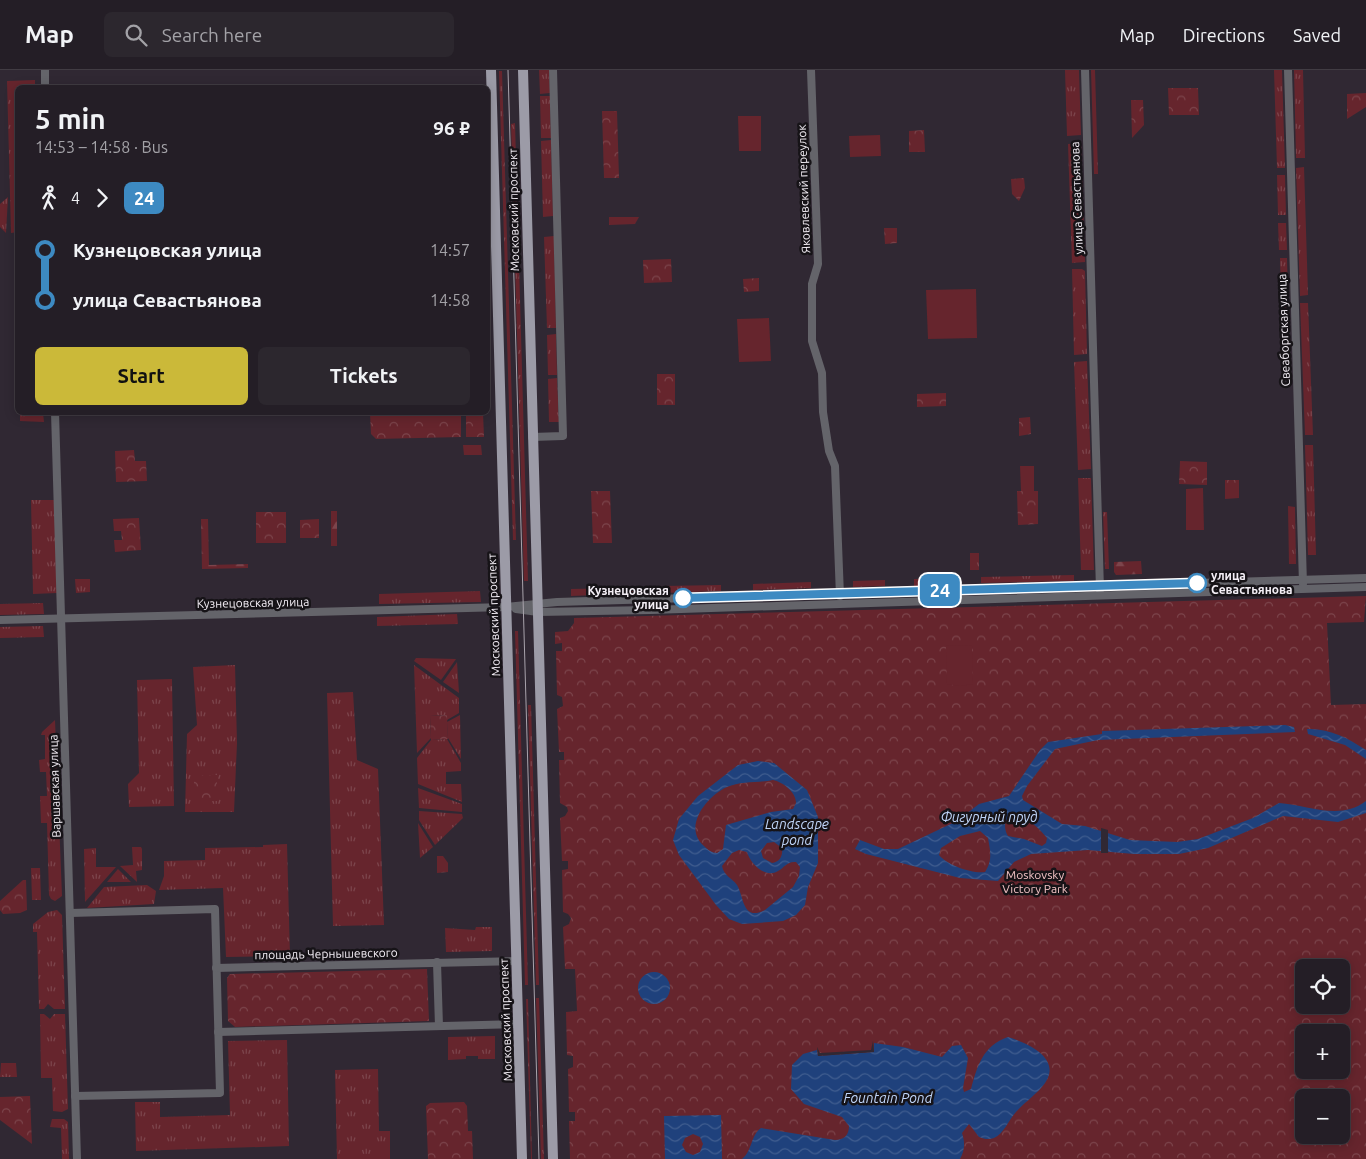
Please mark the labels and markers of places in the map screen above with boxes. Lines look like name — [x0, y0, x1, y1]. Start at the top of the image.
place label: улица Севастьянова — [1211, 569, 1293, 596]
marker: улица Севастьянова — [1187, 573, 1207, 593]
place label: Кузнецовская улица — [587, 584, 669, 611]
marker: Кузнецовская улица — [673, 588, 693, 608]

